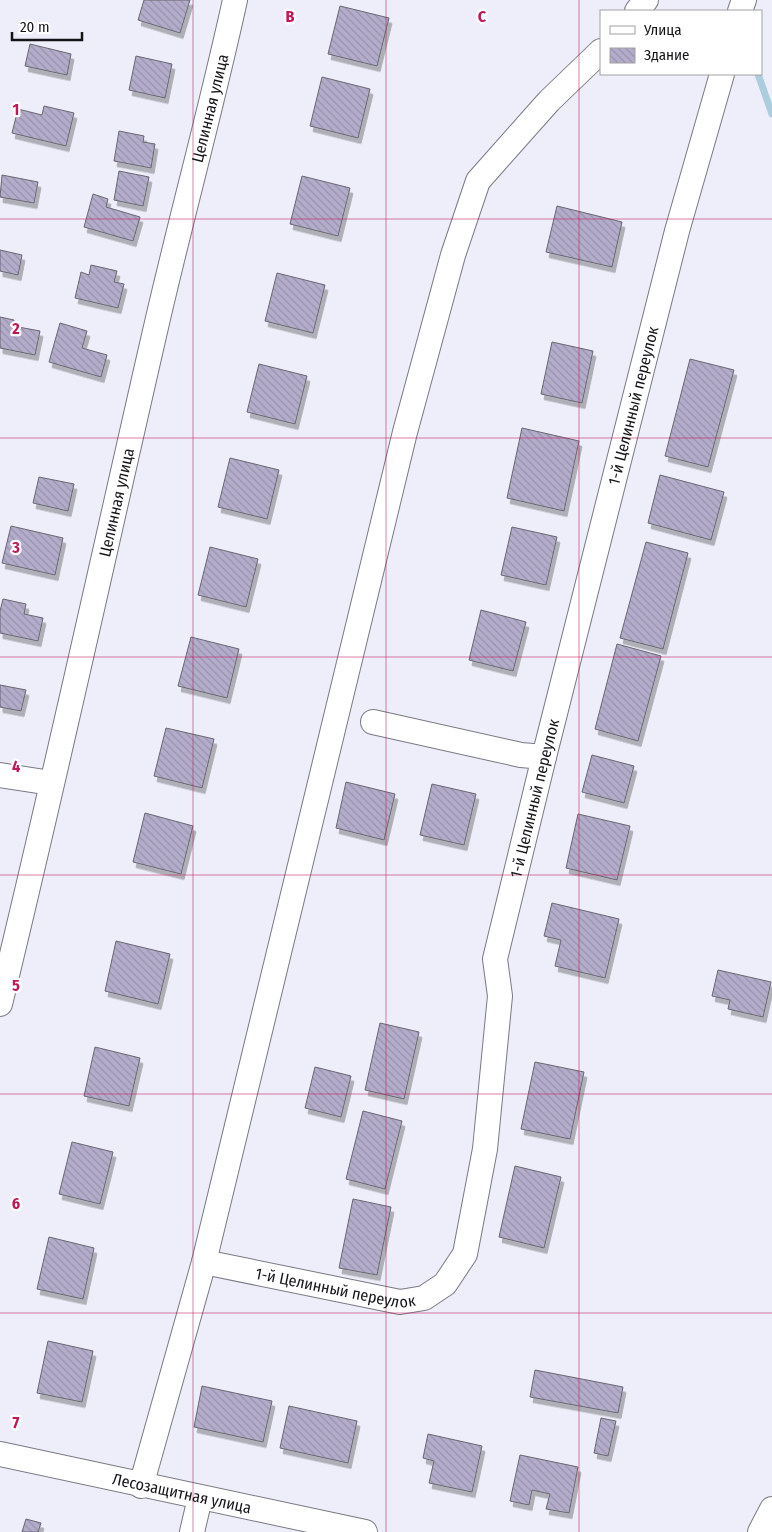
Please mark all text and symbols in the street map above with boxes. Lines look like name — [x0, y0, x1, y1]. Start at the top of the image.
text: B — [286, 7, 295, 26]
text: C — [478, 7, 487, 26]
scale bar — [12, 10, 82, 42]
legend — [600, 10, 762, 75]
text: 20 m — [20, 18, 50, 36]
text: Улица — [643, 21, 682, 39]
text: Здание — [644, 46, 690, 64]
street label: Целинная улица — [187, 52, 232, 164]
text: 1 — [13, 100, 19, 119]
text: 2 — [11, 319, 20, 338]
street label: 1-й Целинный переулок — [604, 324, 662, 487]
street label: Целинная улица — [95, 446, 138, 559]
text: 3 — [11, 538, 20, 557]
street label: 1-й Целинный переулок — [506, 717, 563, 880]
text: 4 — [12, 757, 20, 776]
text: 5 — [12, 976, 20, 995]
text: 6 — [12, 1194, 20, 1213]
street label: 1-й Целинный переулок — [254, 1263, 417, 1311]
text: 7 — [13, 1413, 20, 1432]
street label: Лесозащитная улица — [111, 1469, 253, 1517]

